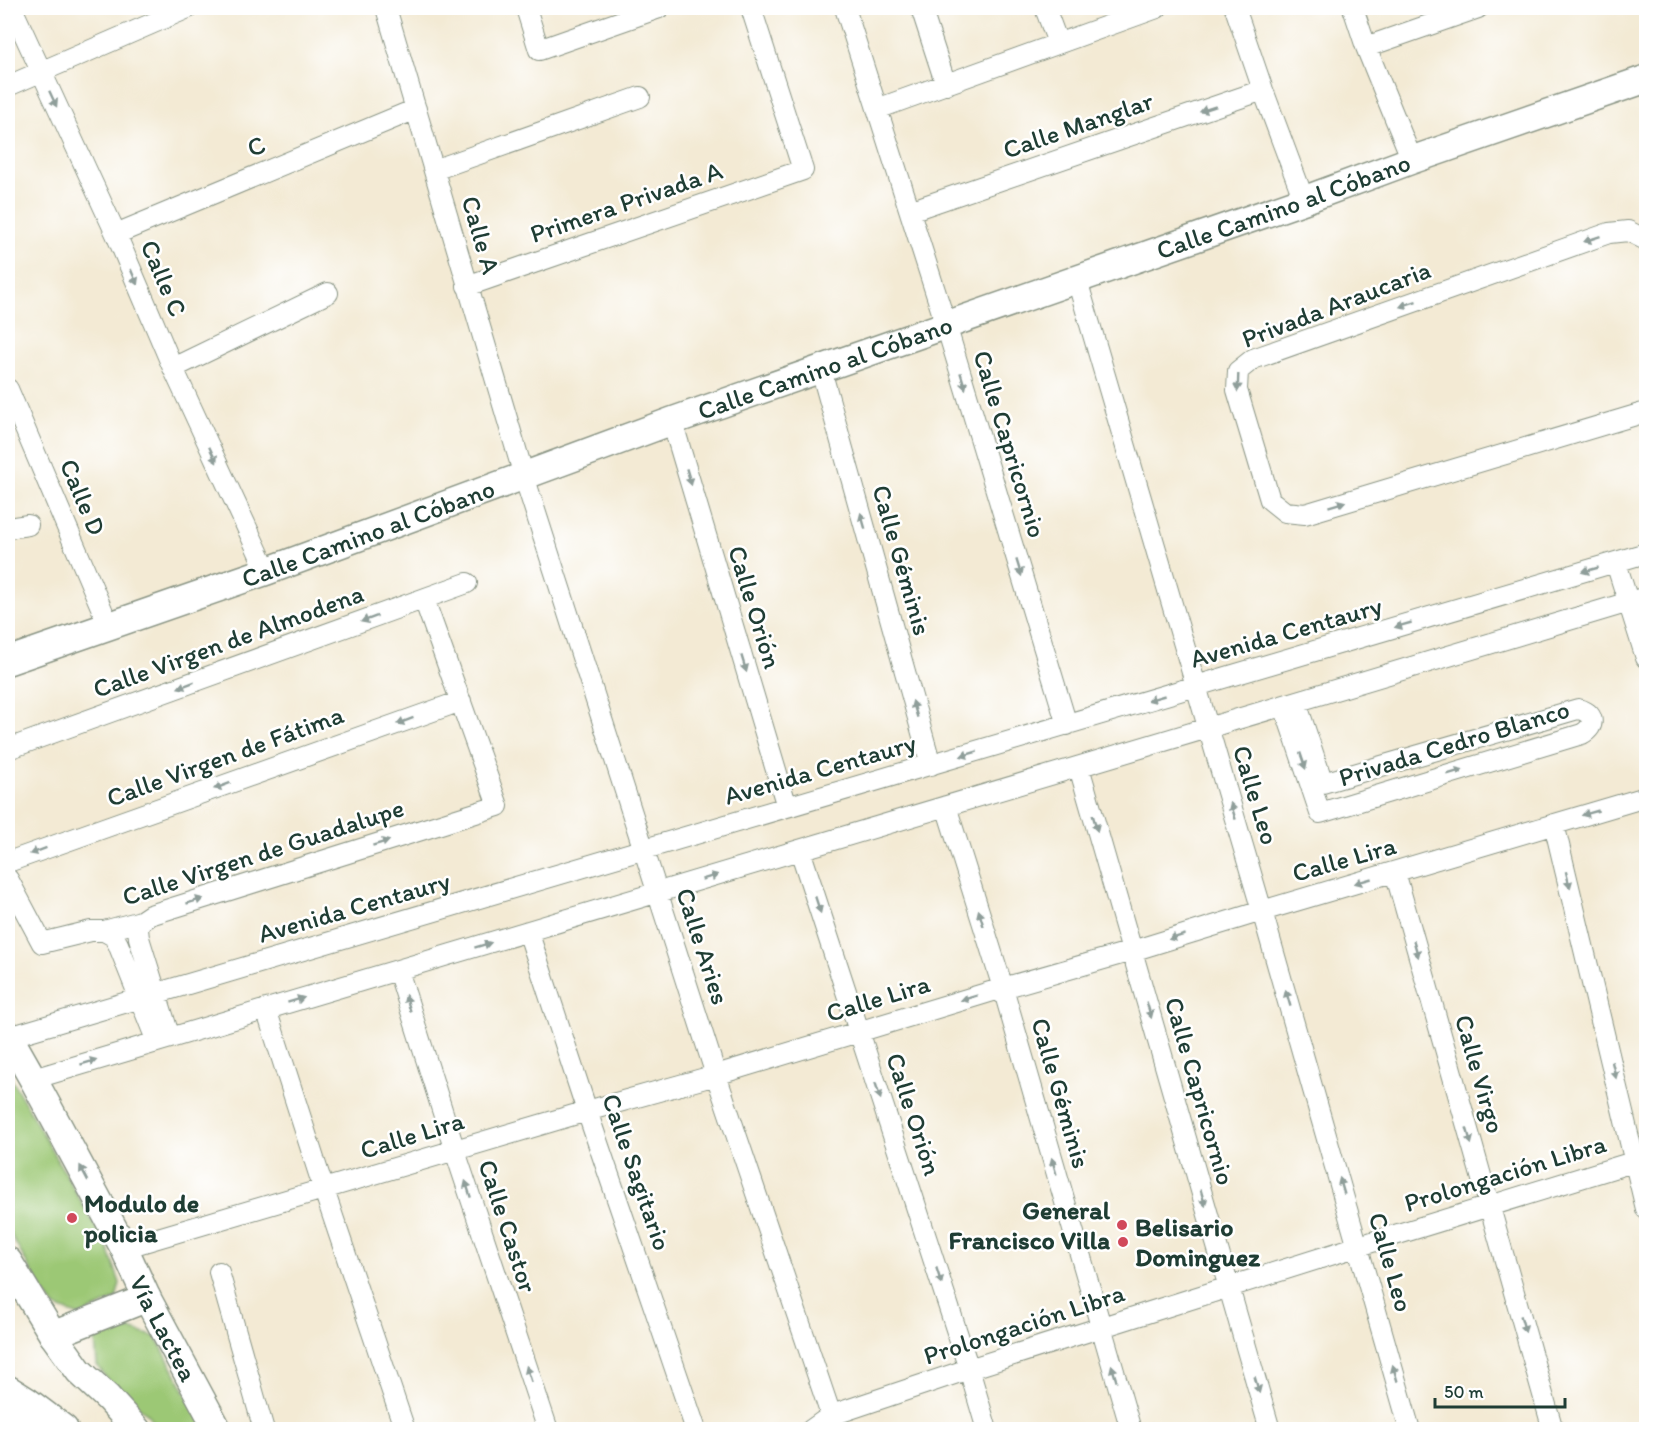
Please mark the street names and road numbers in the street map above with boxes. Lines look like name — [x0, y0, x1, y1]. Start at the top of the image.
street label: Calle Manglar — [999, 84, 1158, 166]
street label: C — [242, 128, 270, 164]
street label: Calle Camino al Cóbano — [1152, 146, 1415, 266]
street label: Primera Privada A — [526, 154, 727, 250]
street label: Calle A — [455, 192, 507, 278]
street label: Calle C — [134, 235, 194, 321]
street label: Privada Araucaria — [1237, 253, 1435, 355]
street label: Calle Camino al Cóbano — [693, 308, 956, 427]
street label: Calle Capricornio — [966, 347, 1054, 541]
street label: Calle D — [53, 454, 113, 540]
street label: Calle Camino al Cóbano — [237, 472, 499, 595]
street label: Calle Géminis — [865, 481, 939, 639]
street label: Calle Orión — [721, 542, 789, 673]
street label: Calle Virgen de Almodena — [88, 577, 368, 705]
street label: Avenida Centaury — [1186, 589, 1386, 675]
street label: Privada Cedro Blanco — [1335, 693, 1573, 793]
street label: Calle Virgen de Fátima — [102, 698, 348, 814]
street label: Avenida Centaury — [720, 726, 920, 812]
street label: Calle Leo — [1226, 741, 1286, 849]
street label: Calle Virgen de Guadalupe — [118, 791, 408, 913]
street label: Calle Lira — [1288, 829, 1400, 889]
street label: Avenida Centaury — [254, 864, 454, 950]
street label: Calle Aries — [669, 884, 737, 1008]
street label: Calle Lira — [822, 967, 934, 1029]
street label: Calle Capricornio — [1158, 993, 1242, 1189]
street label: Calle Virgo — [1448, 1011, 1512, 1137]
street label: Calle Géminis — [1024, 1014, 1098, 1172]
street label: Calle Orión — [879, 1049, 949, 1180]
street label: Calle Sagitario — [595, 1089, 679, 1255]
street label: Calle Lira — [356, 1104, 468, 1166]
street label: Prolongación Libra — [1400, 1127, 1610, 1219]
street label: Calle Castor — [471, 1155, 545, 1297]
street label: Calle Leo — [1362, 1208, 1420, 1316]
street label: Vía Lactea — [123, 1270, 205, 1387]
street label: Prolongación Libra — [919, 1276, 1129, 1372]

